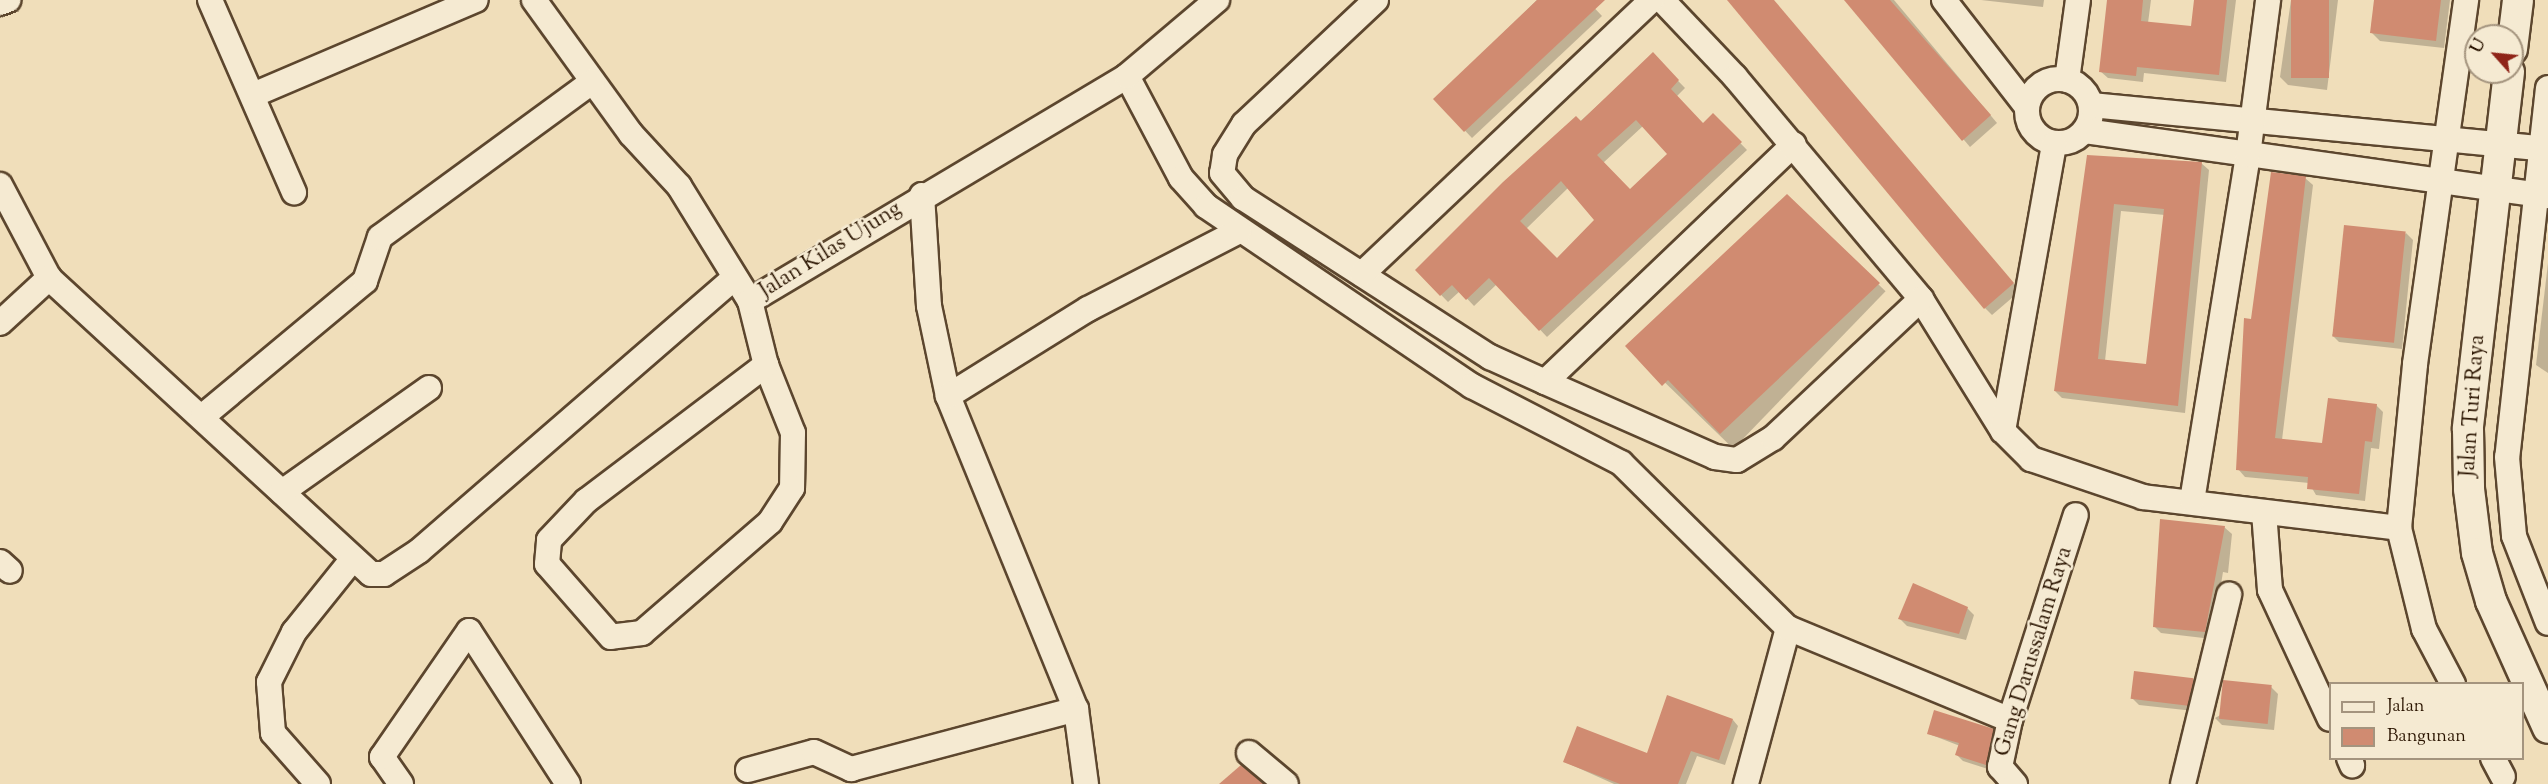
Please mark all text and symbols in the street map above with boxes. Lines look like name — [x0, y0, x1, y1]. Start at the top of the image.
north arrow — [2464, 24, 2524, 84]
text: U — [2466, 35, 2493, 58]
street label: Jalan Kilas Ujung — [755, 197, 907, 305]
street label: Jalan Turi Raya — [2456, 334, 2492, 478]
street label: Gang Darussalam Raya — [1991, 544, 2079, 760]
legend — [2329, 682, 2524, 760]
text: Jalan — [2387, 694, 2424, 720]
text: Bangunan — [2387, 724, 2466, 750]

